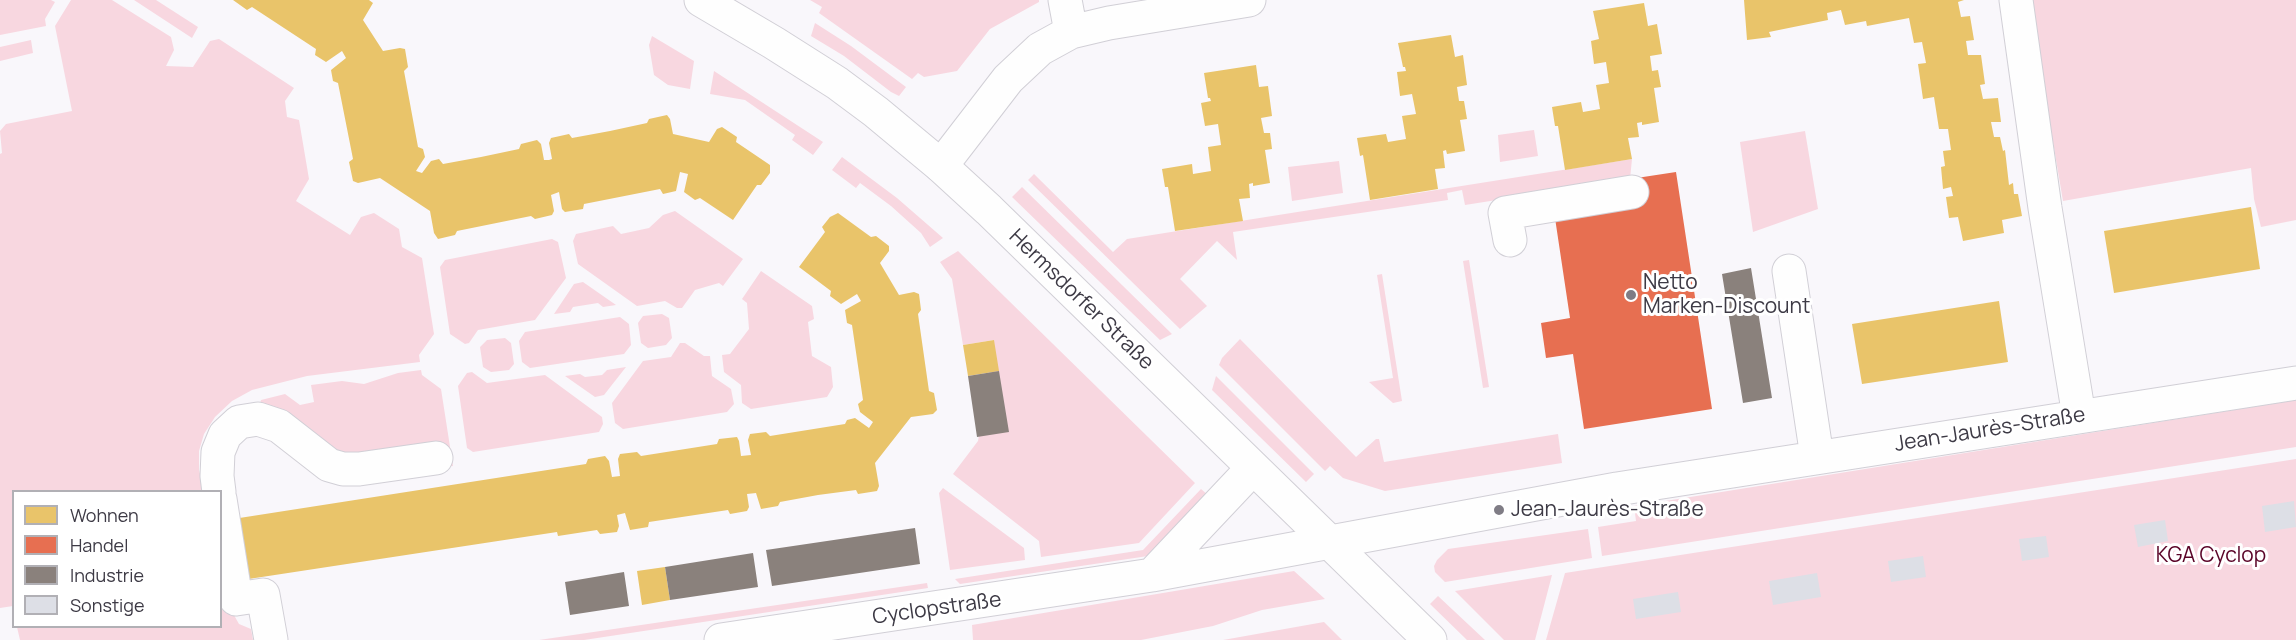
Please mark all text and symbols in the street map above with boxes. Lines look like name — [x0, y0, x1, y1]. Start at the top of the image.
street label: Hermsdorfer Straße — [1003, 224, 1159, 376]
place label: Netto Marken-Discount — [1643, 270, 1810, 320]
marker: Netto Marken-Discount — [1624, 288, 1638, 302]
street label: Jean-Jaurès-Straße — [1893, 402, 2087, 458]
legend — [12, 490, 222, 628]
place label: Jean-Jaurès-Straße — [1511, 497, 1704, 523]
text: Wohnen — [70, 503, 139, 527]
marker: Jean-Jaurès-Straße — [1492, 503, 1506, 517]
text: Handel — [70, 533, 128, 557]
park label: KGA Cyclop — [2156, 543, 2266, 569]
text: Industrie — [70, 563, 144, 587]
street label: Cyclopstraße — [871, 587, 1003, 631]
text: Sonstige — [70, 593, 144, 617]

